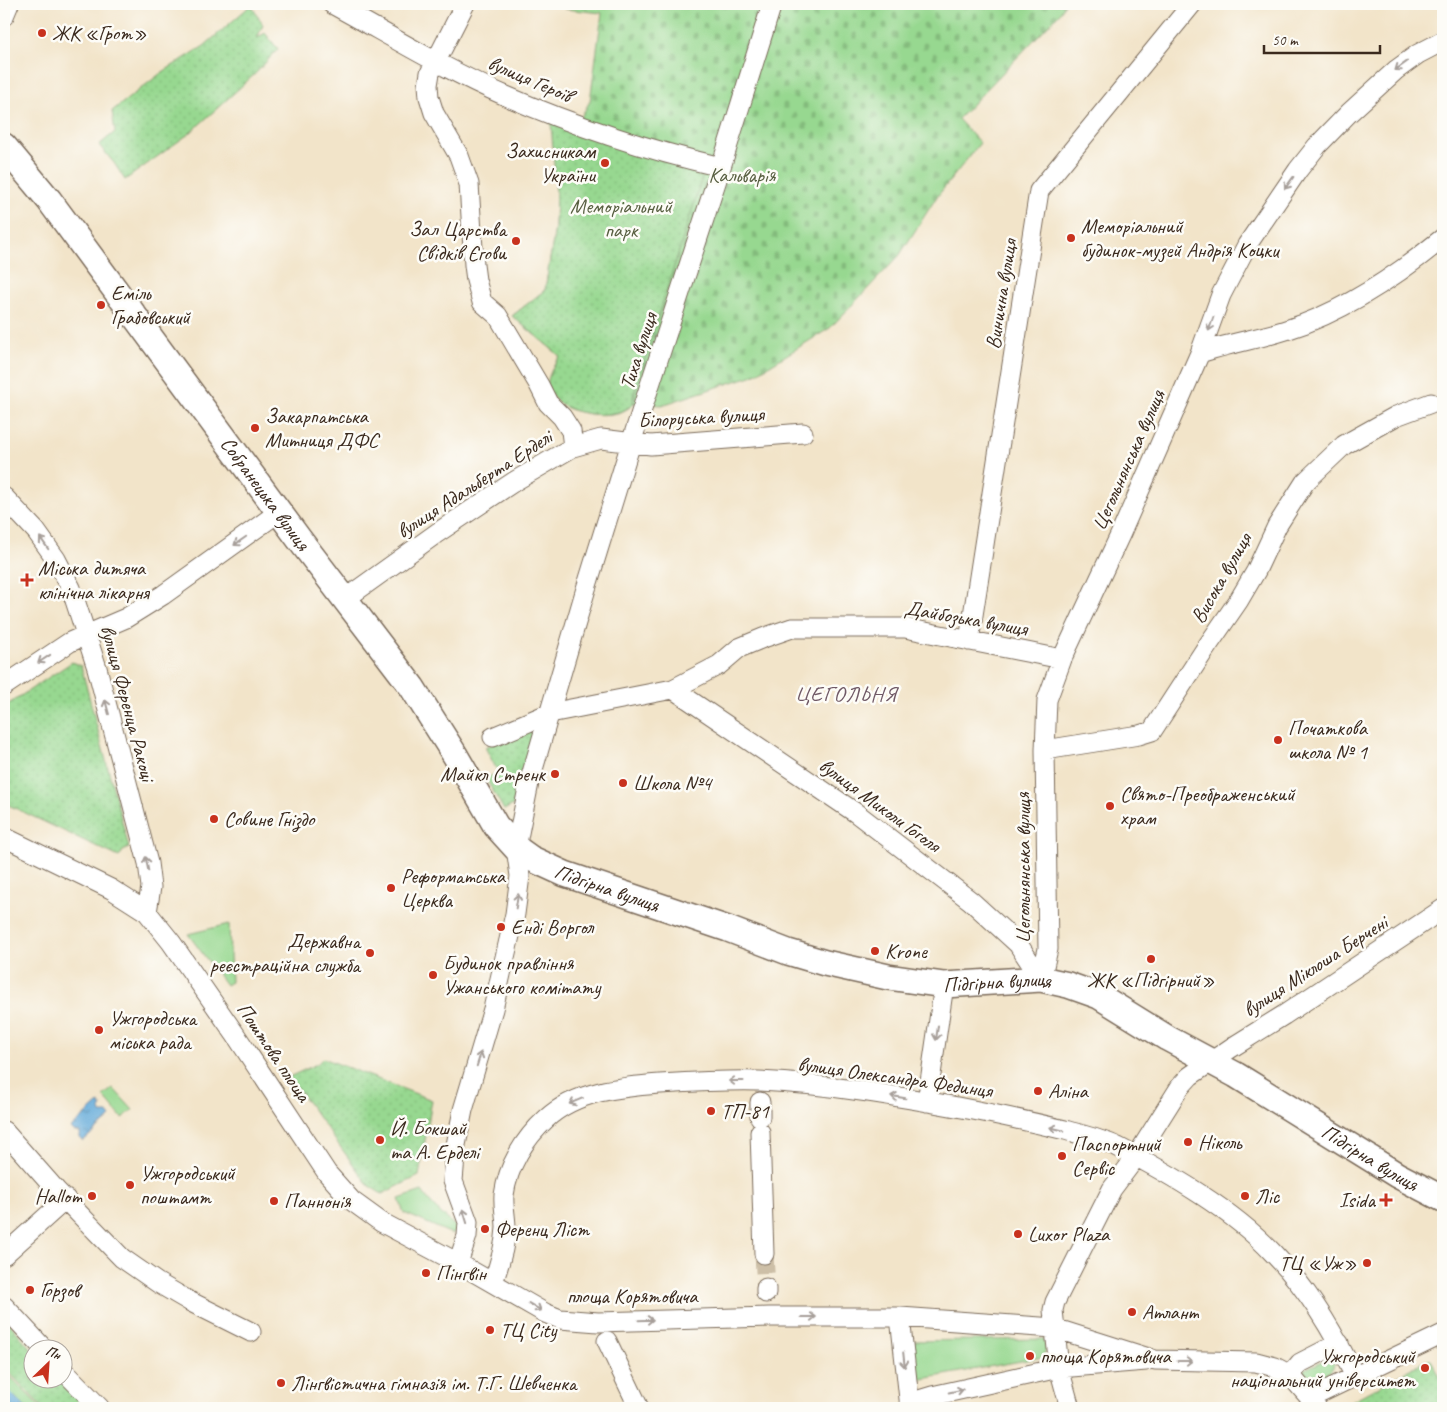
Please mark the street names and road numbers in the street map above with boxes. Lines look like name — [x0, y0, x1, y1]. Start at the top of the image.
street label: вулиця Героїв — [484, 50, 580, 110]
street label: Винична вулиця — [979, 235, 1023, 351]
street label: Тиха вулиця — [613, 308, 663, 393]
street label: Цегольнянська вулиця — [1085, 384, 1171, 534]
street label: Білоруська вулиця — [638, 401, 766, 433]
street label: вулиця Адальберта Ерделі — [391, 422, 559, 544]
street label: Собранецька вулиця — [215, 431, 317, 557]
street label: Висока вулиця — [1185, 527, 1258, 628]
street label: Дайбозька вулиця — [903, 594, 1031, 642]
street label: вулиця Ференца Ракоці — [95, 622, 162, 787]
street label: вулиця Миколи Гоголя — [814, 752, 947, 859]
street label: Цегольнянська вулиця — [1010, 791, 1036, 944]
street label: Підгірна вулиця — [551, 858, 664, 918]
street label: вулиця Міклоша Берчені — [1238, 908, 1395, 1023]
street label: Підгірна вулиця — [942, 966, 1055, 998]
street label: Поштова площа — [231, 997, 318, 1108]
street label: вулиця Олександра Фединця — [796, 1050, 996, 1104]
street label: Підгірна вулиця — [1317, 1118, 1424, 1197]
street label: площа Корятовича — [567, 1283, 699, 1309]

